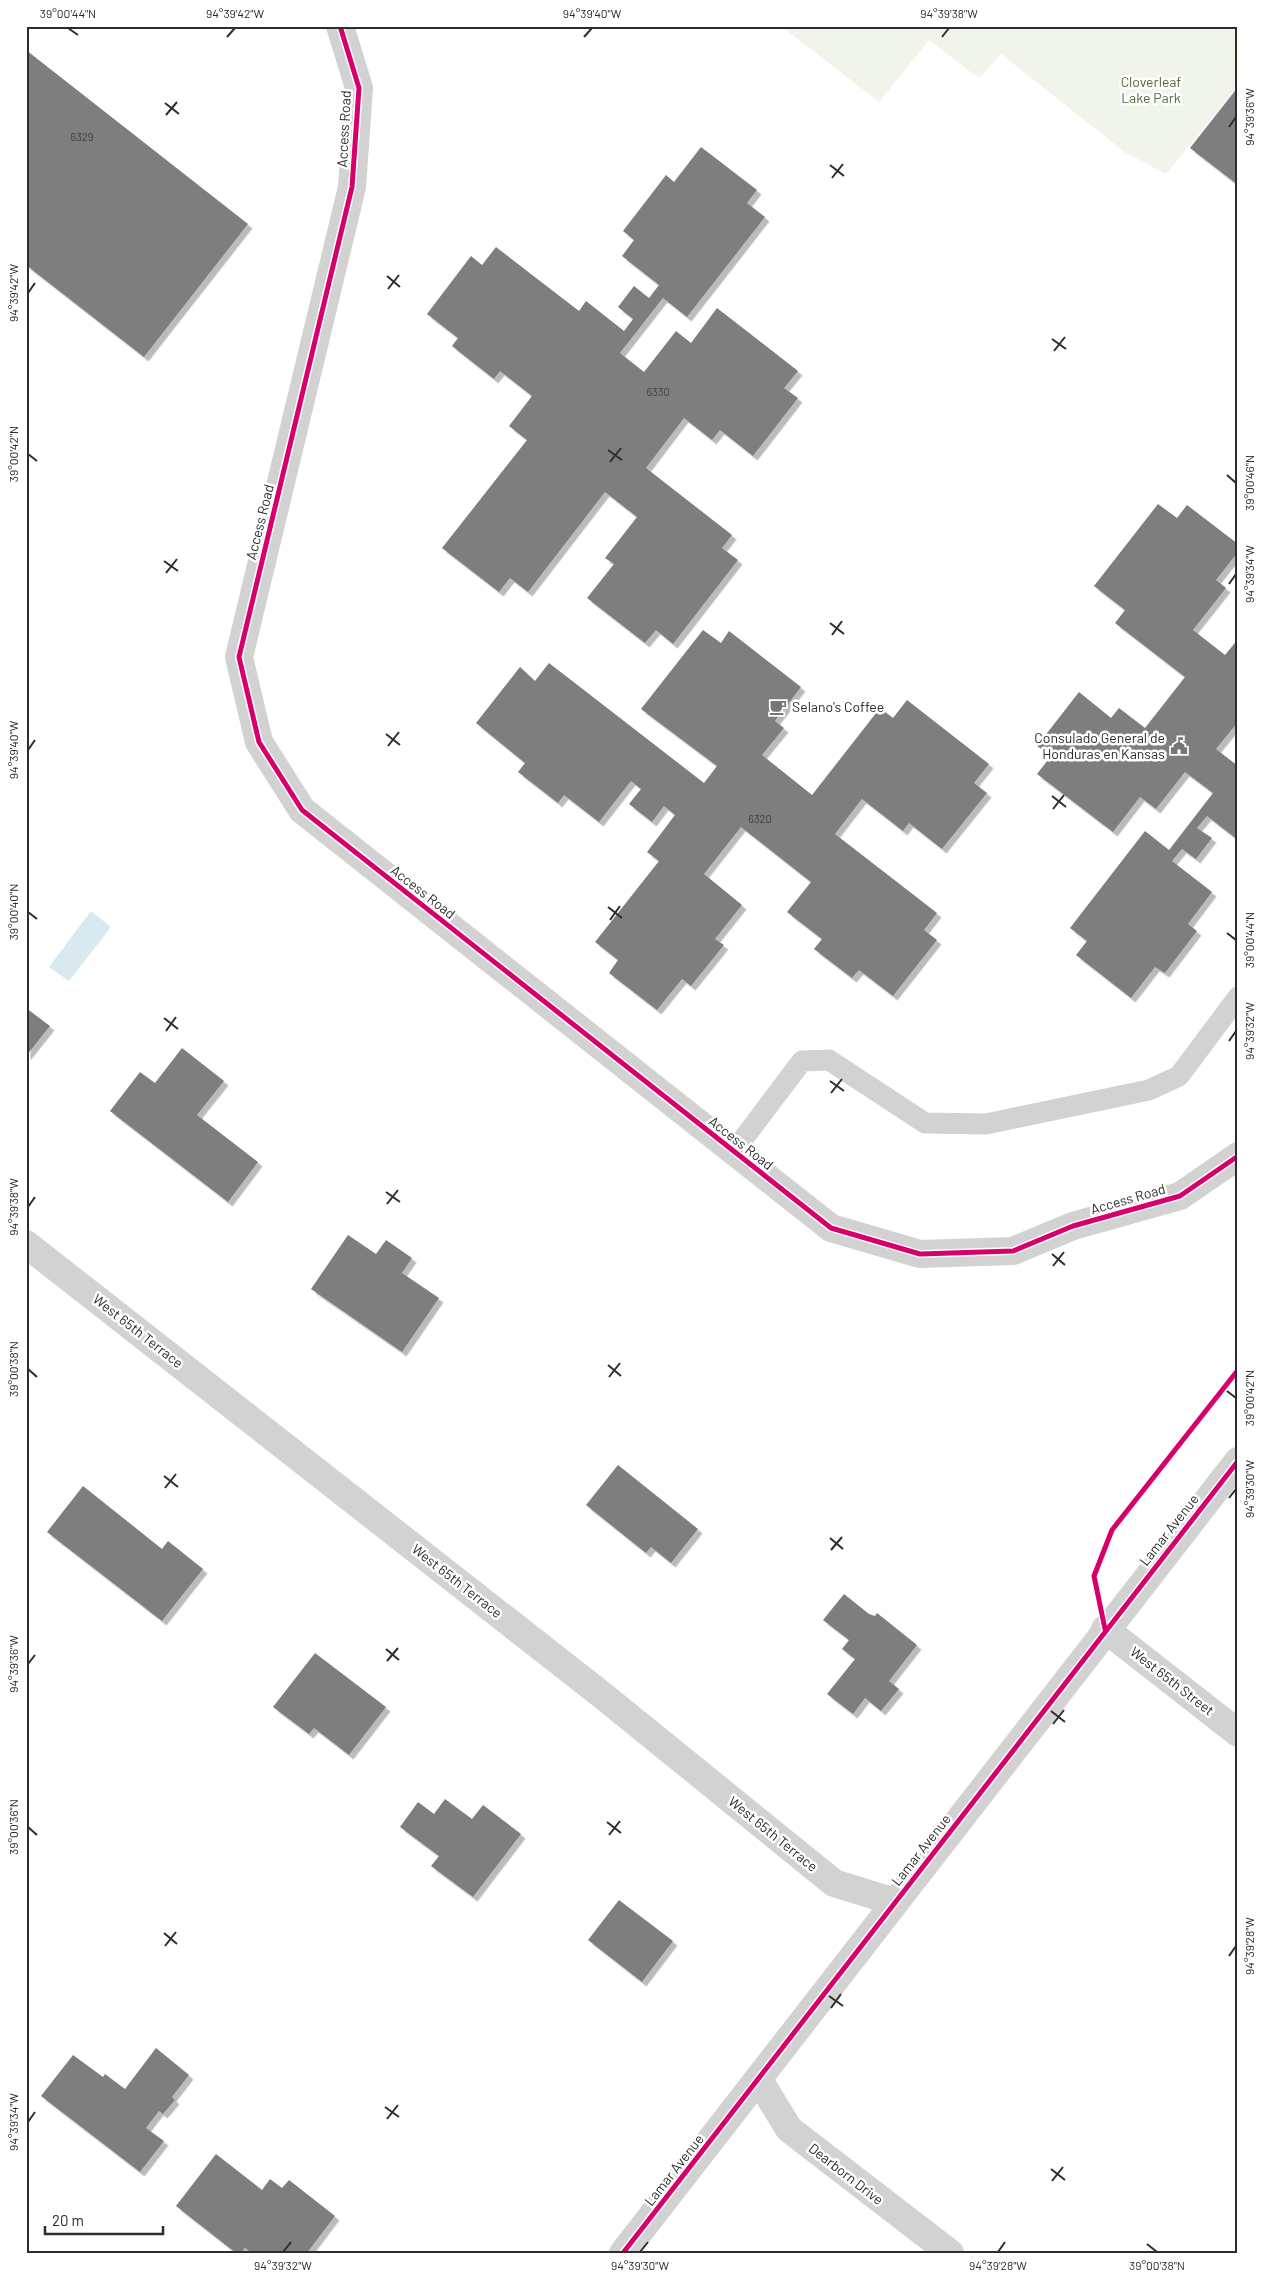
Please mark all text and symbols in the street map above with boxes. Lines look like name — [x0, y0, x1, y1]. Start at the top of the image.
text: 39°00'44"N — [40, 6, 96, 20]
text: 94°39'42"W — [206, 6, 264, 20]
text: 94°39'40"W — [563, 6, 622, 20]
text: 94°39'38"W — [920, 6, 978, 20]
park label: Cloverleaf Lake Park — [1121, 73, 1181, 106]
text: 94°39'36"W — [1242, 88, 1256, 146]
street label: Access Road — [333, 90, 354, 168]
house number: 6329 — [71, 130, 94, 143]
text: 94°39'42"W — [6, 264, 20, 322]
house number: 6330 — [646, 385, 670, 398]
text: 39°00'42"N — [6, 426, 20, 482]
text: 39°00'46"N — [1242, 455, 1256, 511]
street label: Access Road — [242, 482, 277, 561]
text: 94°39'34"W — [1242, 545, 1256, 603]
cafe icon: Selano's Coffee — [768, 697, 788, 717]
place label: Selano's Coffee — [792, 698, 884, 715]
text: 94°39'40"W — [6, 720, 20, 779]
place label: Consulado General de Honduras en Kansas — [1034, 729, 1165, 762]
public building icon: Consulado General de Honduras en Kansas — [1169, 736, 1189, 756]
house number: 6320 — [748, 812, 772, 825]
street label: Access Road — [388, 861, 459, 922]
text: 39°00'40"N — [6, 884, 20, 940]
text: 39°00'44"N — [1242, 912, 1256, 968]
text: 94°39'32"W — [1242, 1002, 1256, 1060]
street label: Access Road — [706, 1112, 777, 1173]
text: 94°39'38"W — [6, 1178, 20, 1236]
street label: Access Road — [1088, 1180, 1167, 1217]
street label: West 65th Terrace — [90, 1290, 187, 1371]
text: 39°00'38"N — [6, 1341, 20, 1397]
text: 39°00'42"N — [1242, 1370, 1256, 1426]
text: 94°39'30"W — [1242, 1459, 1256, 1518]
street label: Lamar Avenue — [1135, 1490, 1202, 1569]
street label: West 65th Terrace — [409, 1540, 506, 1621]
text: 94°39'36"W — [6, 1635, 20, 1693]
street label: West 65th Street — [1127, 1643, 1218, 1719]
street label: West 65th Terrace — [725, 1792, 821, 1875]
text: 39°00'36"N — [6, 1799, 20, 1855]
street label: Lamar Avenue — [887, 1810, 954, 1889]
text: 94°39'28"W — [1242, 1917, 1256, 1975]
text: 94°39'34"W — [6, 2093, 20, 2151]
street label: Lamar Avenue — [640, 2130, 707, 2209]
street label: Dearborn Drive — [806, 2139, 887, 2208]
scale bar — [45, 2204, 162, 2236]
text: 20 m — [52, 2211, 84, 2229]
text: 94°39'32"W — [254, 2258, 312, 2272]
text: 94°39'30"W — [611, 2258, 670, 2272]
text: 94°39'28"W — [969, 2258, 1027, 2272]
text: 39°00'38"N — [1129, 2258, 1185, 2272]

